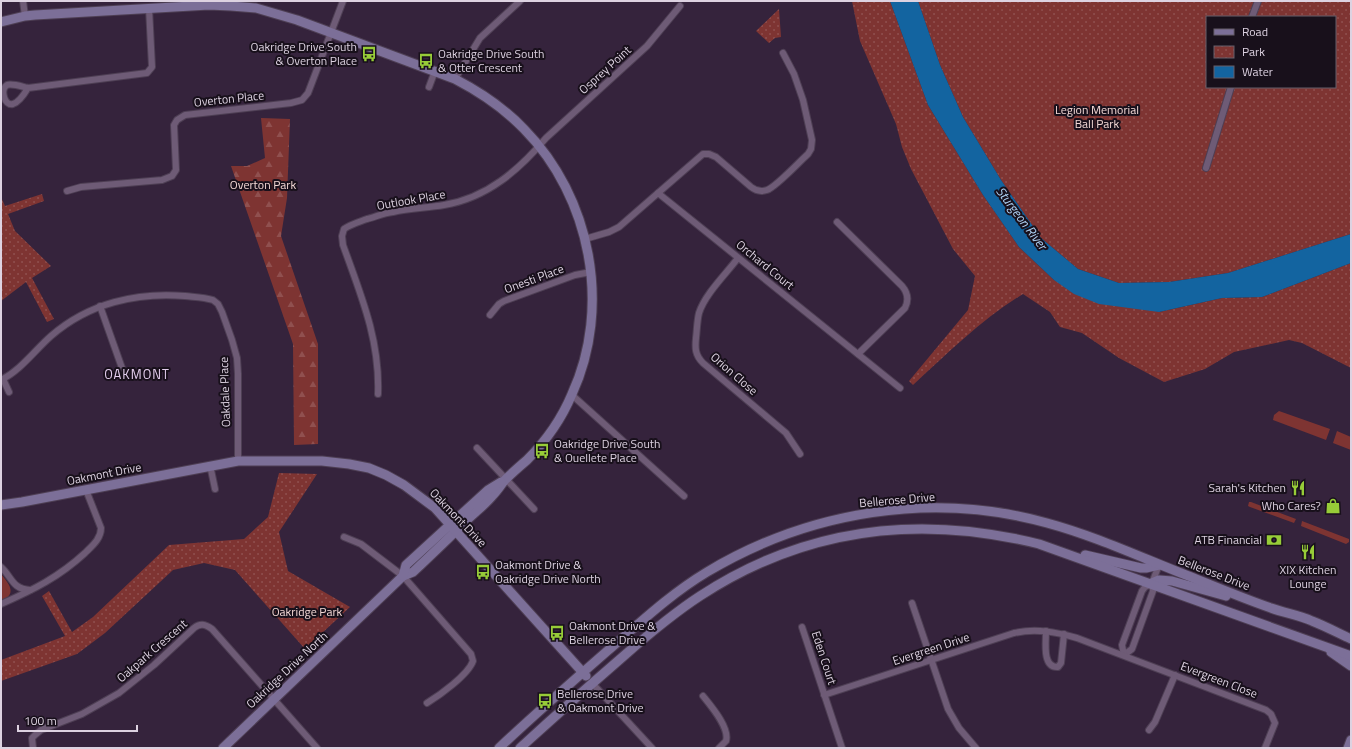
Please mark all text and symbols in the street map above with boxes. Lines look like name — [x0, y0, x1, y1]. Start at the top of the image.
legend — [1206, 16, 1336, 88]
text: Road — [1242, 22, 1268, 41]
place label: Oakridge Drive South & Overton Place — [251, 37, 357, 70]
street label: Osprey Point — [574, 40, 636, 98]
text: Park — [1242, 42, 1265, 61]
place label: Oakridge Drive South & Otter Crescent — [438, 44, 544, 77]
bus stop icon: Oakridge Drive South & Overton Place — [360, 45, 378, 63]
bus stop icon: Oakridge Drive South & Otter Crescent — [417, 52, 435, 70]
text: Water — [1242, 62, 1273, 81]
street label: Overton Place — [193, 85, 265, 112]
park label: Legion Memorial Ball Park — [1055, 100, 1139, 133]
park label: Overton Park — [230, 175, 296, 194]
water label: Sturgeon River — [991, 182, 1054, 255]
street label: Outlook Place — [375, 184, 447, 215]
street label: Orchard Court — [732, 235, 799, 295]
street label: Onesti Place — [501, 259, 566, 298]
street label: Orion Close — [706, 348, 762, 400]
street label: Oakdale Place — [214, 356, 235, 428]
district label: OAKMONT — [104, 364, 170, 384]
place label: Oakridge Drive South & Ouellete Place — [554, 434, 660, 467]
bus stop icon: Oakridge Drive South & Ouellete Place — [533, 442, 551, 460]
street label: Oakmont Drive — [65, 457, 143, 490]
place label: Sarah's Kitchen — [1209, 478, 1286, 497]
restaurant icon: Sarah's Kitchen — [1289, 479, 1307, 497]
street label: Oakmont Drive — [425, 484, 491, 551]
street label: Bellerose Drive — [858, 487, 936, 512]
place label: Who Cares? — [1262, 496, 1321, 515]
shop icon: Who Cares? — [1324, 497, 1342, 515]
place label: ATB Financial — [1195, 530, 1262, 549]
bank icon: ATB Financial — [1265, 531, 1283, 549]
restaurant icon: XIX Kitchen Lounge — [1299, 543, 1317, 561]
street label: Bellerose Drive — [1175, 550, 1253, 595]
place label: Oakmont Drive & Oakridge Drive North — [495, 555, 601, 588]
place label: XIX Kitchen Lounge — [1280, 560, 1336, 593]
bus stop icon: Oakmont Drive & Oakridge Drive North — [474, 563, 492, 581]
park label: Oakridge Park — [272, 602, 343, 621]
street label: Oakpark Crescent — [112, 614, 192, 687]
place label: Oakmont Drive & Bellerose Drive — [569, 616, 656, 649]
bus stop icon: Oakmont Drive & Bellerose Drive — [548, 624, 566, 642]
street label: Oakridge Drive North — [242, 627, 332, 713]
street label: Evergreen Drive — [890, 627, 972, 670]
street label: Eden Court — [807, 629, 842, 688]
street label: Evergreen Close — [1178, 656, 1260, 703]
place label: Bellerose Drive & Oakmont Drive — [557, 684, 643, 717]
bus stop icon: Bellerose Drive & Oakmont Drive — [536, 692, 554, 710]
scale bar — [18, 707, 137, 733]
text: 100 m — [24, 711, 57, 730]

